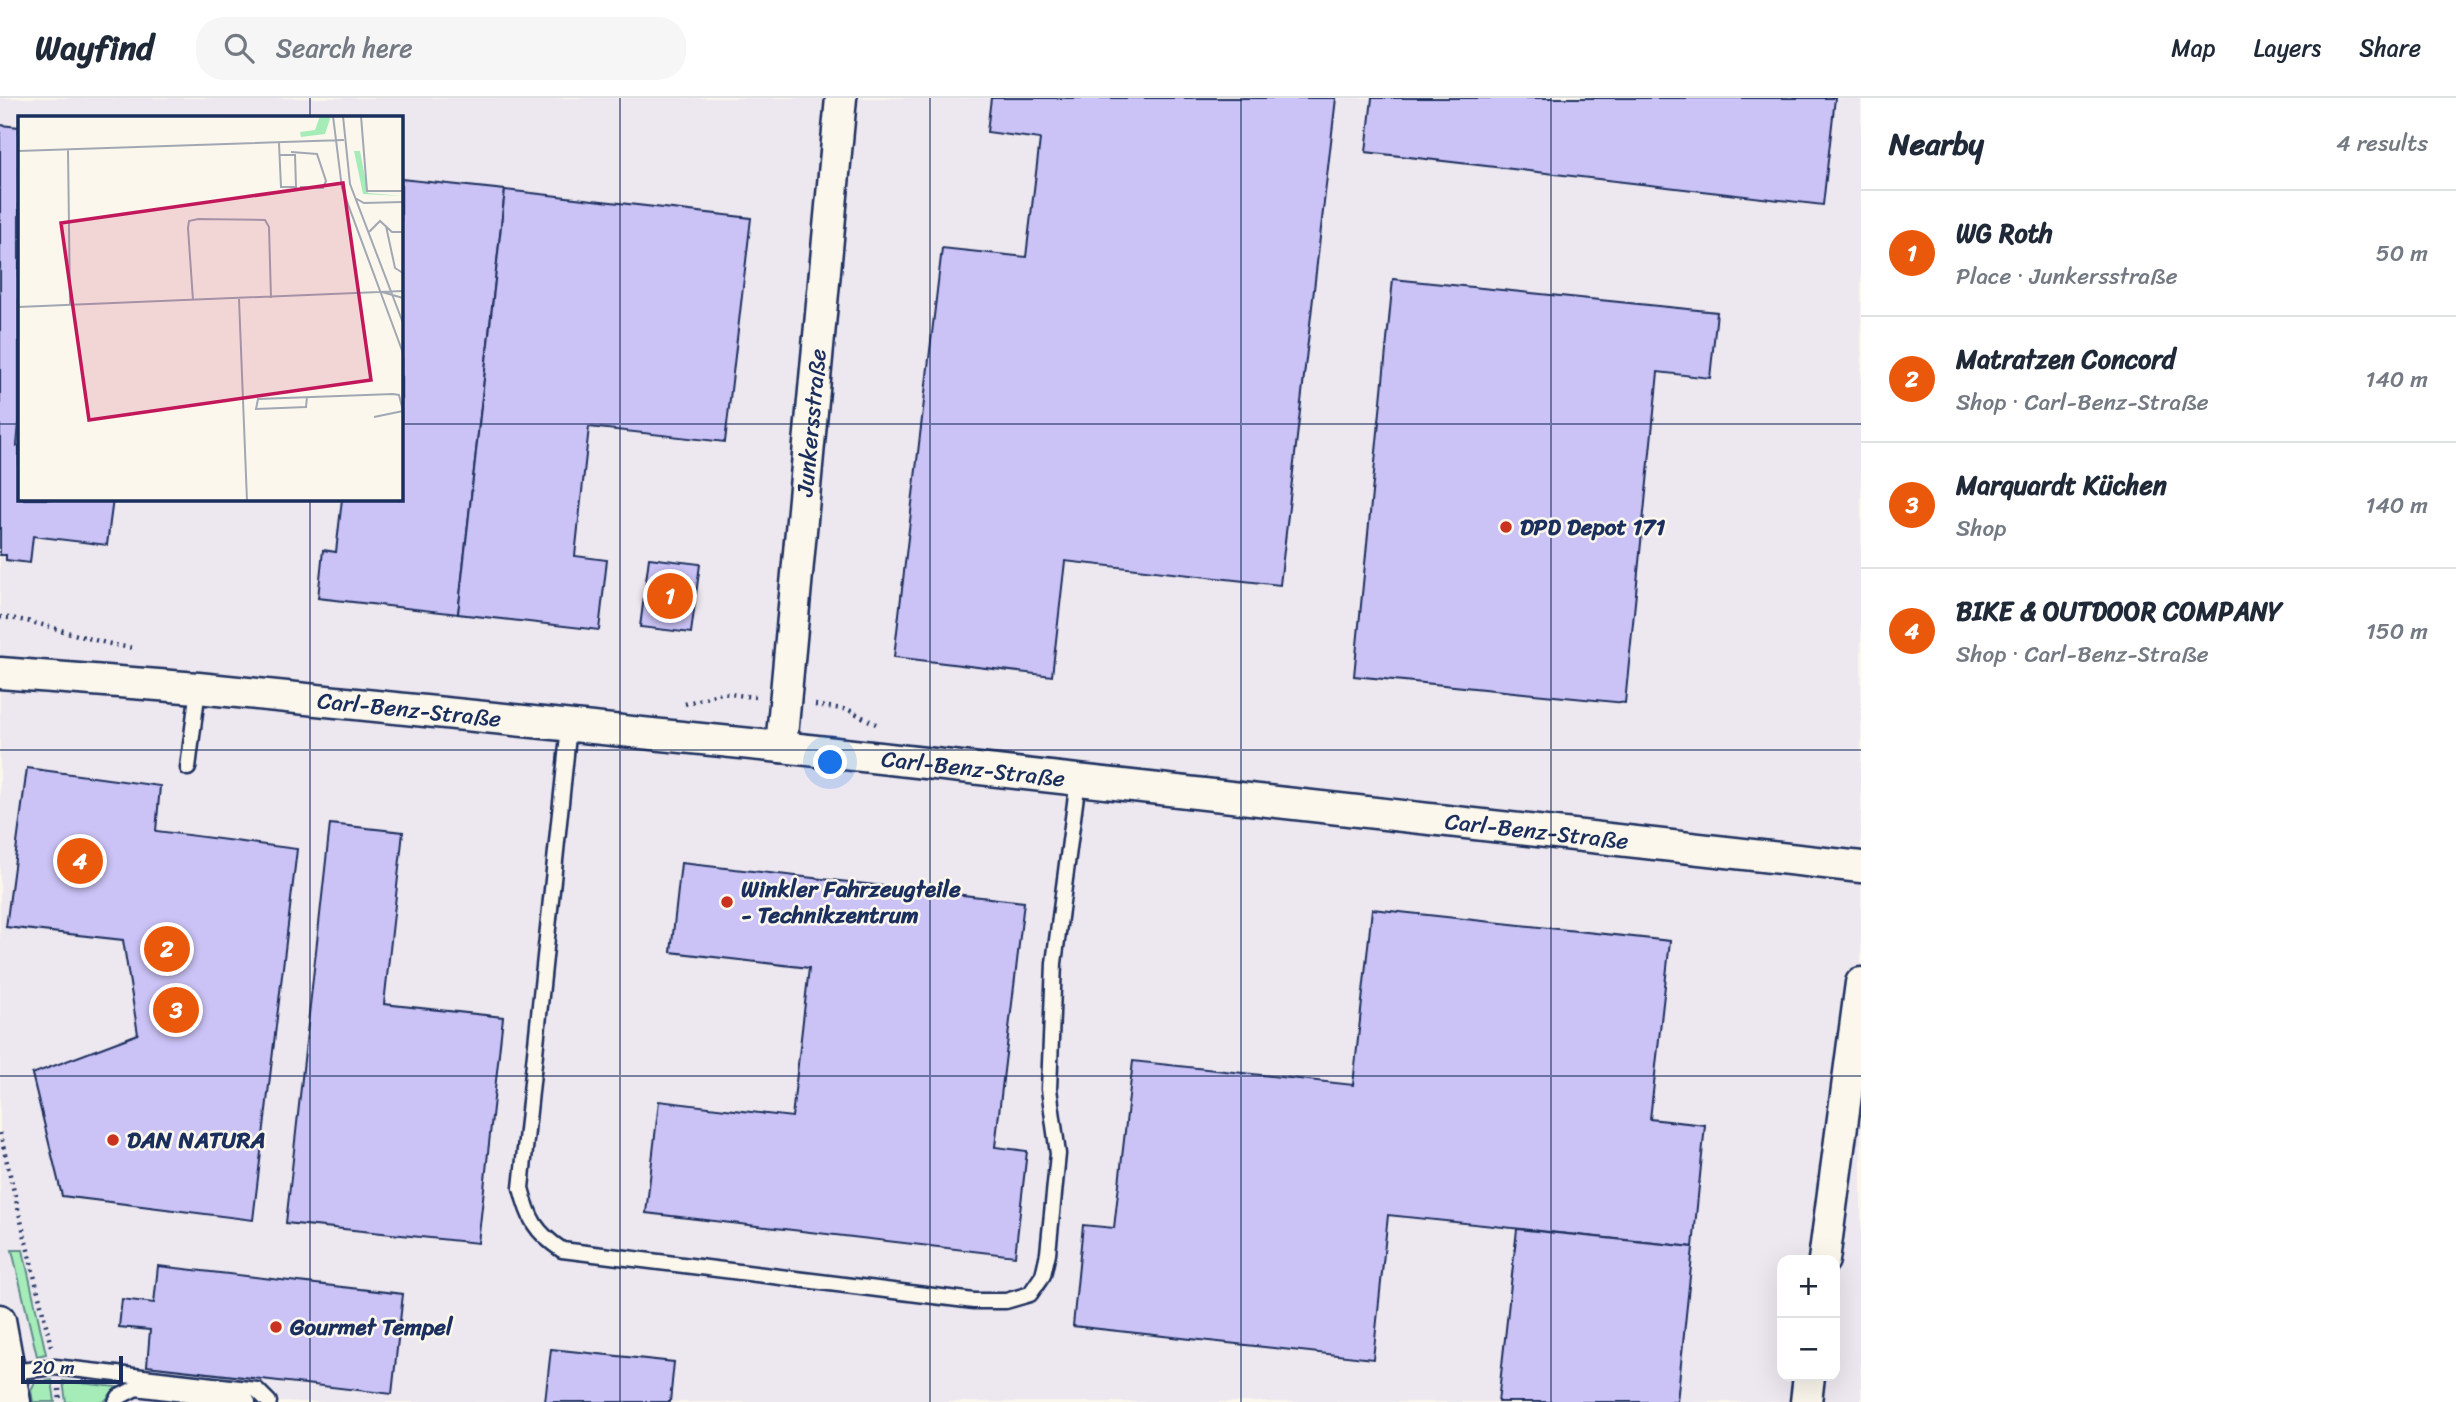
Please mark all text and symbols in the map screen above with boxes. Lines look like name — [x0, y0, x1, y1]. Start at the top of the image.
search box — [196, 17, 686, 80]
text: Wayfind — [35, 19, 154, 77]
text: Search here — [276, 25, 413, 71]
text: Map — [2171, 27, 2216, 69]
text: Layers — [2254, 27, 2321, 69]
text: Share — [2359, 27, 2421, 69]
icon: search — [220, 29, 258, 67]
inset map — [18, 116, 402, 500]
text: Nearby — [1889, 117, 1984, 171]
text: 4 results — [2336, 123, 2428, 164]
text: WG Roth — [1956, 210, 2053, 256]
text: 1 — [1907, 233, 1917, 274]
text: 50 m — [2376, 233, 2428, 274]
text: Place · Junkersstraße — [1956, 256, 2178, 297]
text: Matratzen Concord — [1956, 336, 2176, 382]
street label: Junkersstraße — [784, 347, 839, 499]
text: 2 — [1905, 359, 1919, 400]
text: 140 m — [2366, 359, 2428, 400]
text: Shop · Carl-Benz-Straße — [1956, 382, 2209, 423]
text: Marquardt Küchen — [1956, 462, 2167, 508]
text: 3 — [1906, 485, 1918, 526]
text: 140 m — [2366, 485, 2428, 526]
place label: DPD Depot 171 — [1520, 507, 1665, 548]
text: Shop — [1956, 508, 2006, 549]
marker: DPD Depot 171 — [1498, 519, 1514, 535]
pin: 1 — [647, 570, 693, 622]
text: BIKE & OUTDOOR COMPANY — [1956, 588, 2283, 634]
text: 4 — [1905, 611, 1919, 652]
text: 150 m — [2366, 611, 2428, 652]
text: Shop · Carl-Benz-Straße — [1956, 634, 2209, 675]
street label: Carl-Benz-Straße — [316, 680, 503, 740]
street label: Carl-Benz-Straße — [879, 738, 1067, 799]
your location — [813, 745, 847, 779]
street label: Carl-Benz-Straße — [1443, 801, 1631, 862]
pin: 4 — [57, 835, 103, 887]
place label: Winkler Fahrzeugteile - Technikzentrum — [741, 869, 961, 936]
marker: Winkler Fahrzeugteile - Technikzentrum — [719, 894, 735, 910]
pin: 2 — [144, 923, 190, 975]
pin: 3 — [153, 984, 199, 1036]
place label: DAN NATURA — [127, 1120, 266, 1161]
marker: DAN NATURA — [105, 1132, 121, 1148]
map controls — [1777, 1255, 1840, 1381]
button: + — [1777, 1255, 1840, 1318]
place label: Gourmet Tempel — [289, 1307, 454, 1348]
button: − — [1777, 1318, 1840, 1381]
marker: Gourmet Tempel — [268, 1319, 284, 1335]
text: 20 m — [32, 1351, 75, 1384]
scale bar — [21, 1353, 122, 1385]

